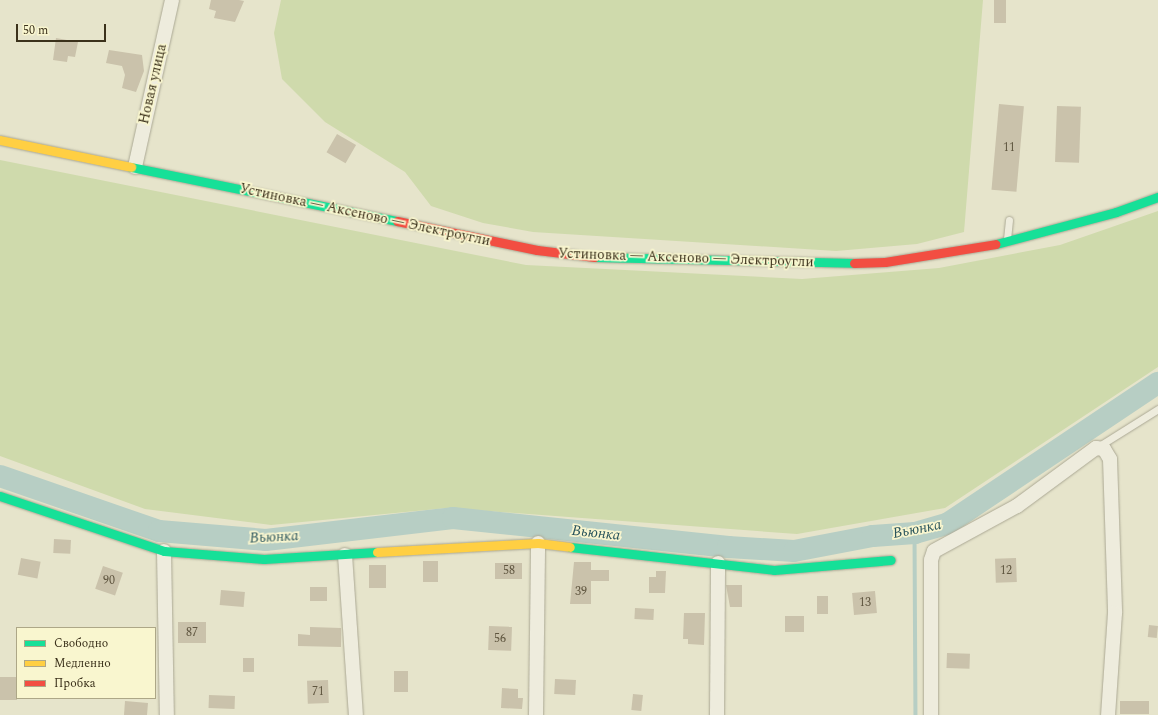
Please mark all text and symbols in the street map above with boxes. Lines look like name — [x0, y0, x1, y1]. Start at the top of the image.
scale bar — [18, 16, 108, 42]
text: 50 m — [23, 21, 48, 40]
street label: Новая улица — [136, 42, 170, 126]
house number: 11 — [1003, 141, 1015, 155]
street label: Устиновка — Аксеново — Электроугли — [238, 180, 492, 250]
street label: Устиновка — Аксеново — Электроугли — [558, 245, 814, 271]
water label: Вьюнка — [891, 515, 943, 543]
water label: Вьюнка — [571, 521, 621, 545]
water label: Вьюнка — [249, 527, 299, 547]
house number: 58 — [503, 564, 515, 578]
house number: 12 — [1000, 564, 1012, 578]
house number: 90 — [103, 574, 115, 588]
house number: 39 — [575, 585, 587, 599]
house number: 13 — [859, 596, 871, 610]
house number: 87 — [186, 626, 198, 640]
legend — [16, 627, 156, 699]
house number: 56 — [494, 632, 506, 646]
text: Свободно — [54, 634, 108, 653]
text: Медленно — [54, 654, 111, 673]
text: Пробка — [54, 674, 96, 693]
house number: 71 — [312, 685, 324, 699]

